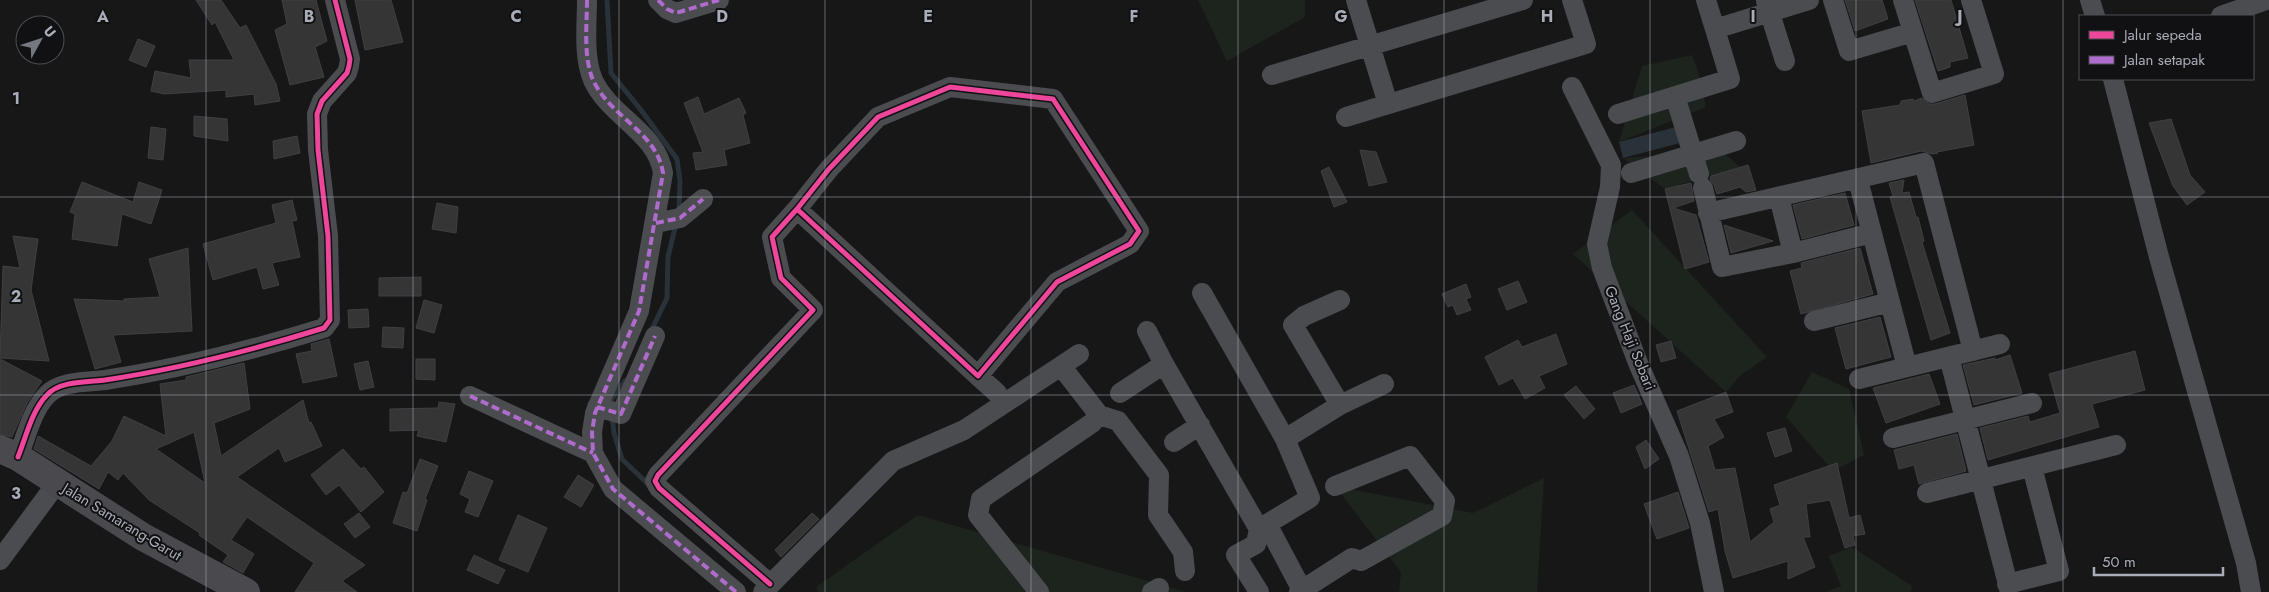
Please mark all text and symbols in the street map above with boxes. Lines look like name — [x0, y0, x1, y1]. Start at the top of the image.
text: A — [96, 5, 109, 28]
text: B — [304, 5, 314, 28]
text: C — [510, 5, 522, 28]
text: D — [716, 5, 728, 28]
text: E — [923, 5, 933, 28]
text: F — [1130, 5, 1138, 28]
text: G — [1334, 5, 1348, 28]
text: H — [1541, 5, 1553, 28]
text: I — [1750, 5, 1756, 28]
text: J — [1954, 5, 1963, 28]
north arrow — [15, 15, 65, 65]
legend — [2079, 15, 2254, 80]
text: U — [39, 21, 61, 42]
text: Jalur sepeda — [2122, 24, 2202, 46]
text: Jalan setapak — [2122, 49, 2205, 71]
text: 1 — [12, 87, 20, 110]
street label: Gang Haji Sobari — [1599, 282, 1661, 394]
text: 2 — [11, 285, 21, 308]
street label: Jalan Samarang-Garut — [57, 477, 186, 567]
text: 3 — [11, 482, 21, 505]
scale bar — [2094, 544, 2223, 576]
text: 50 m — [2102, 551, 2136, 573]

